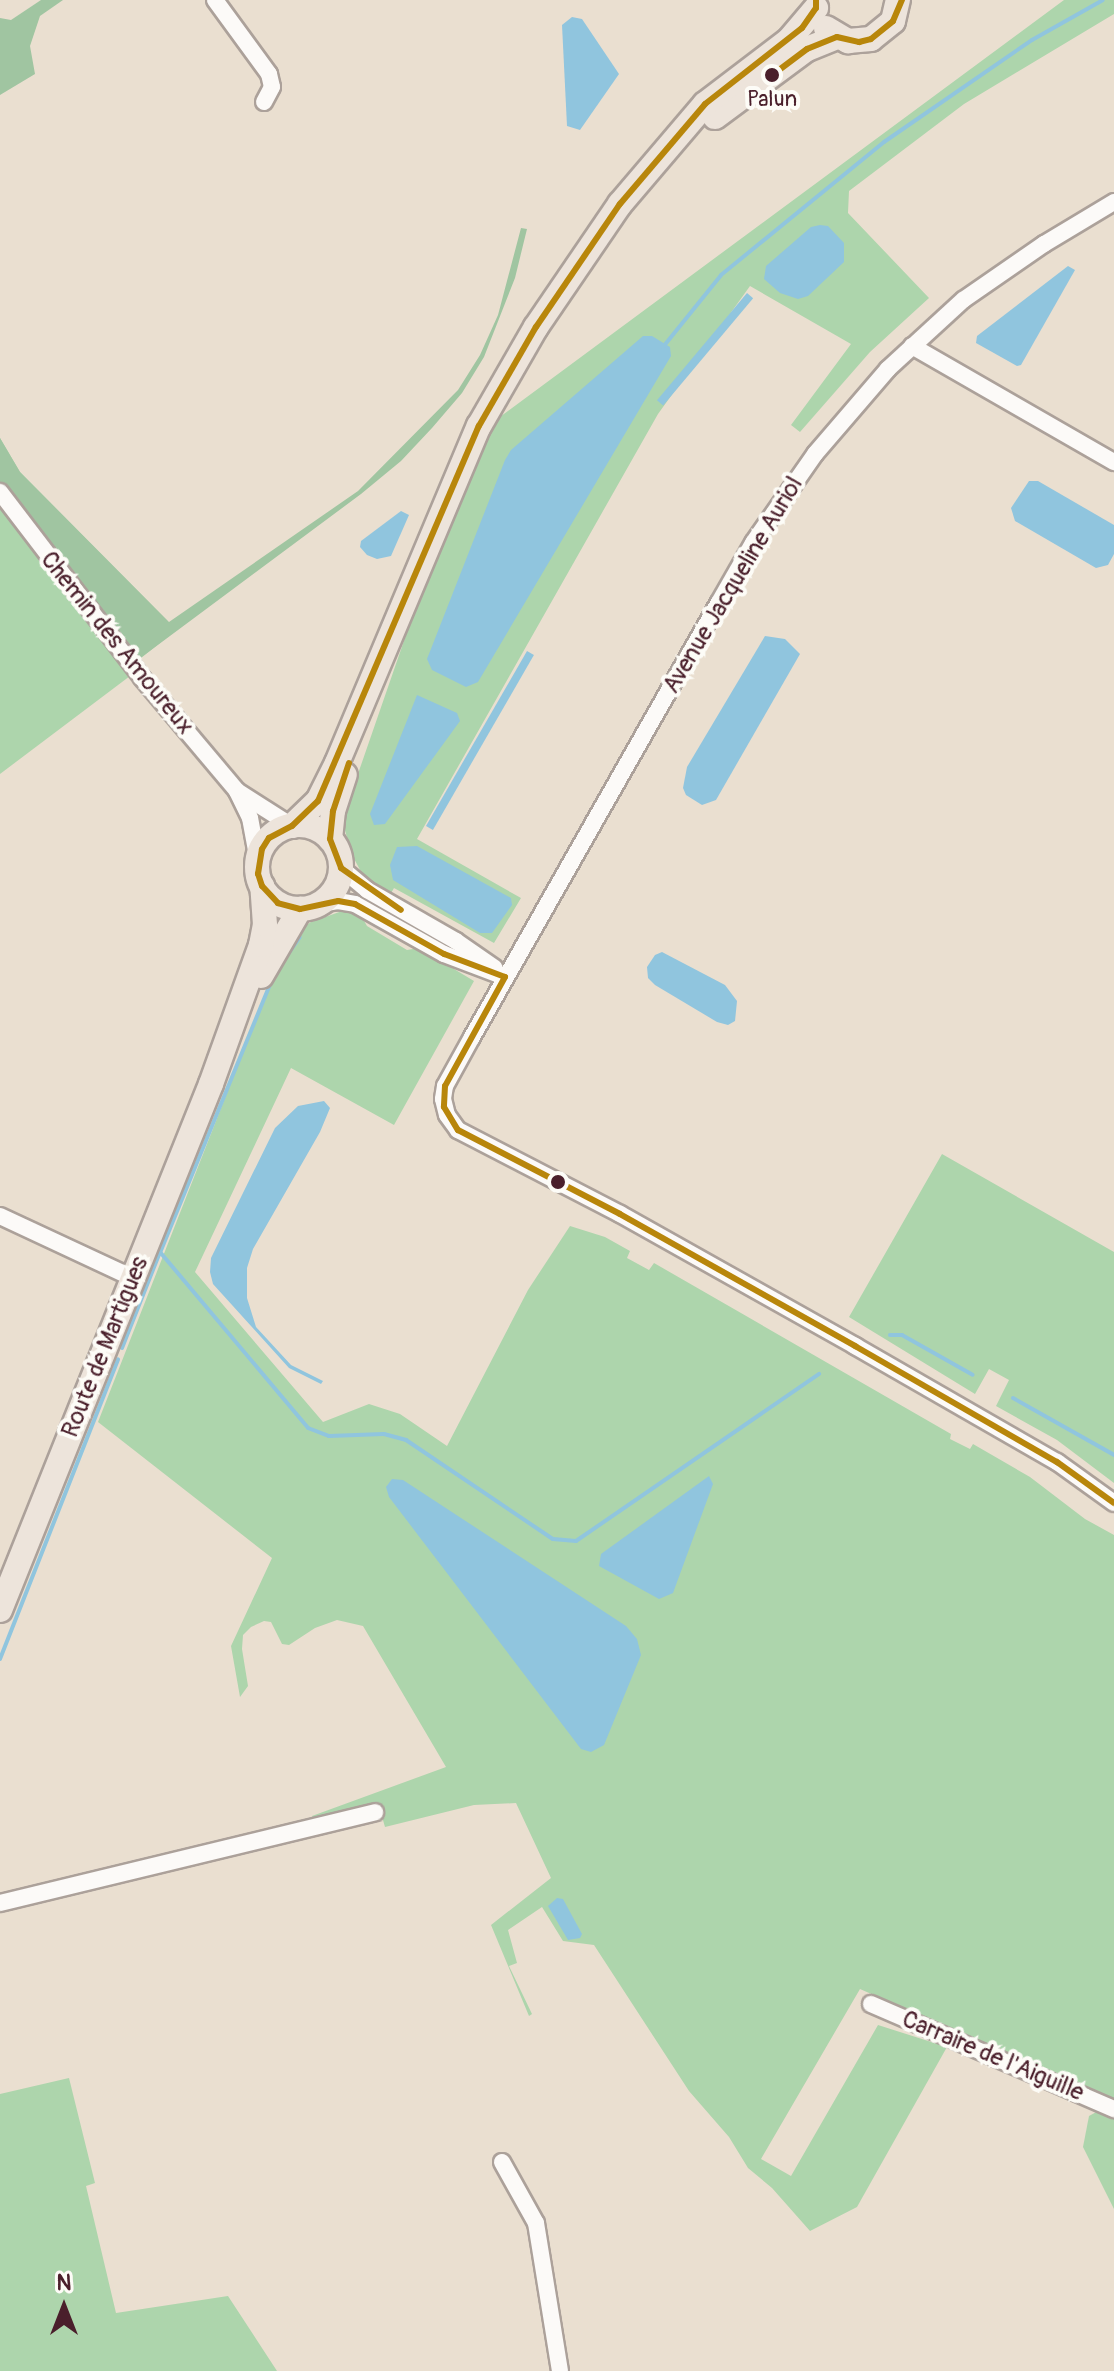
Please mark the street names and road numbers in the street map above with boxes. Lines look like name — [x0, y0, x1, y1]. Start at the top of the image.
street label: Avenue Jacqueline Auriol — [657, 472, 809, 698]
street label: Chemin des Amoureux — [34, 546, 200, 740]
street label: Route de Martigues — [56, 1252, 154, 1442]
street label: Carraire de l'Aiguille — [898, 2005, 1088, 2107]

